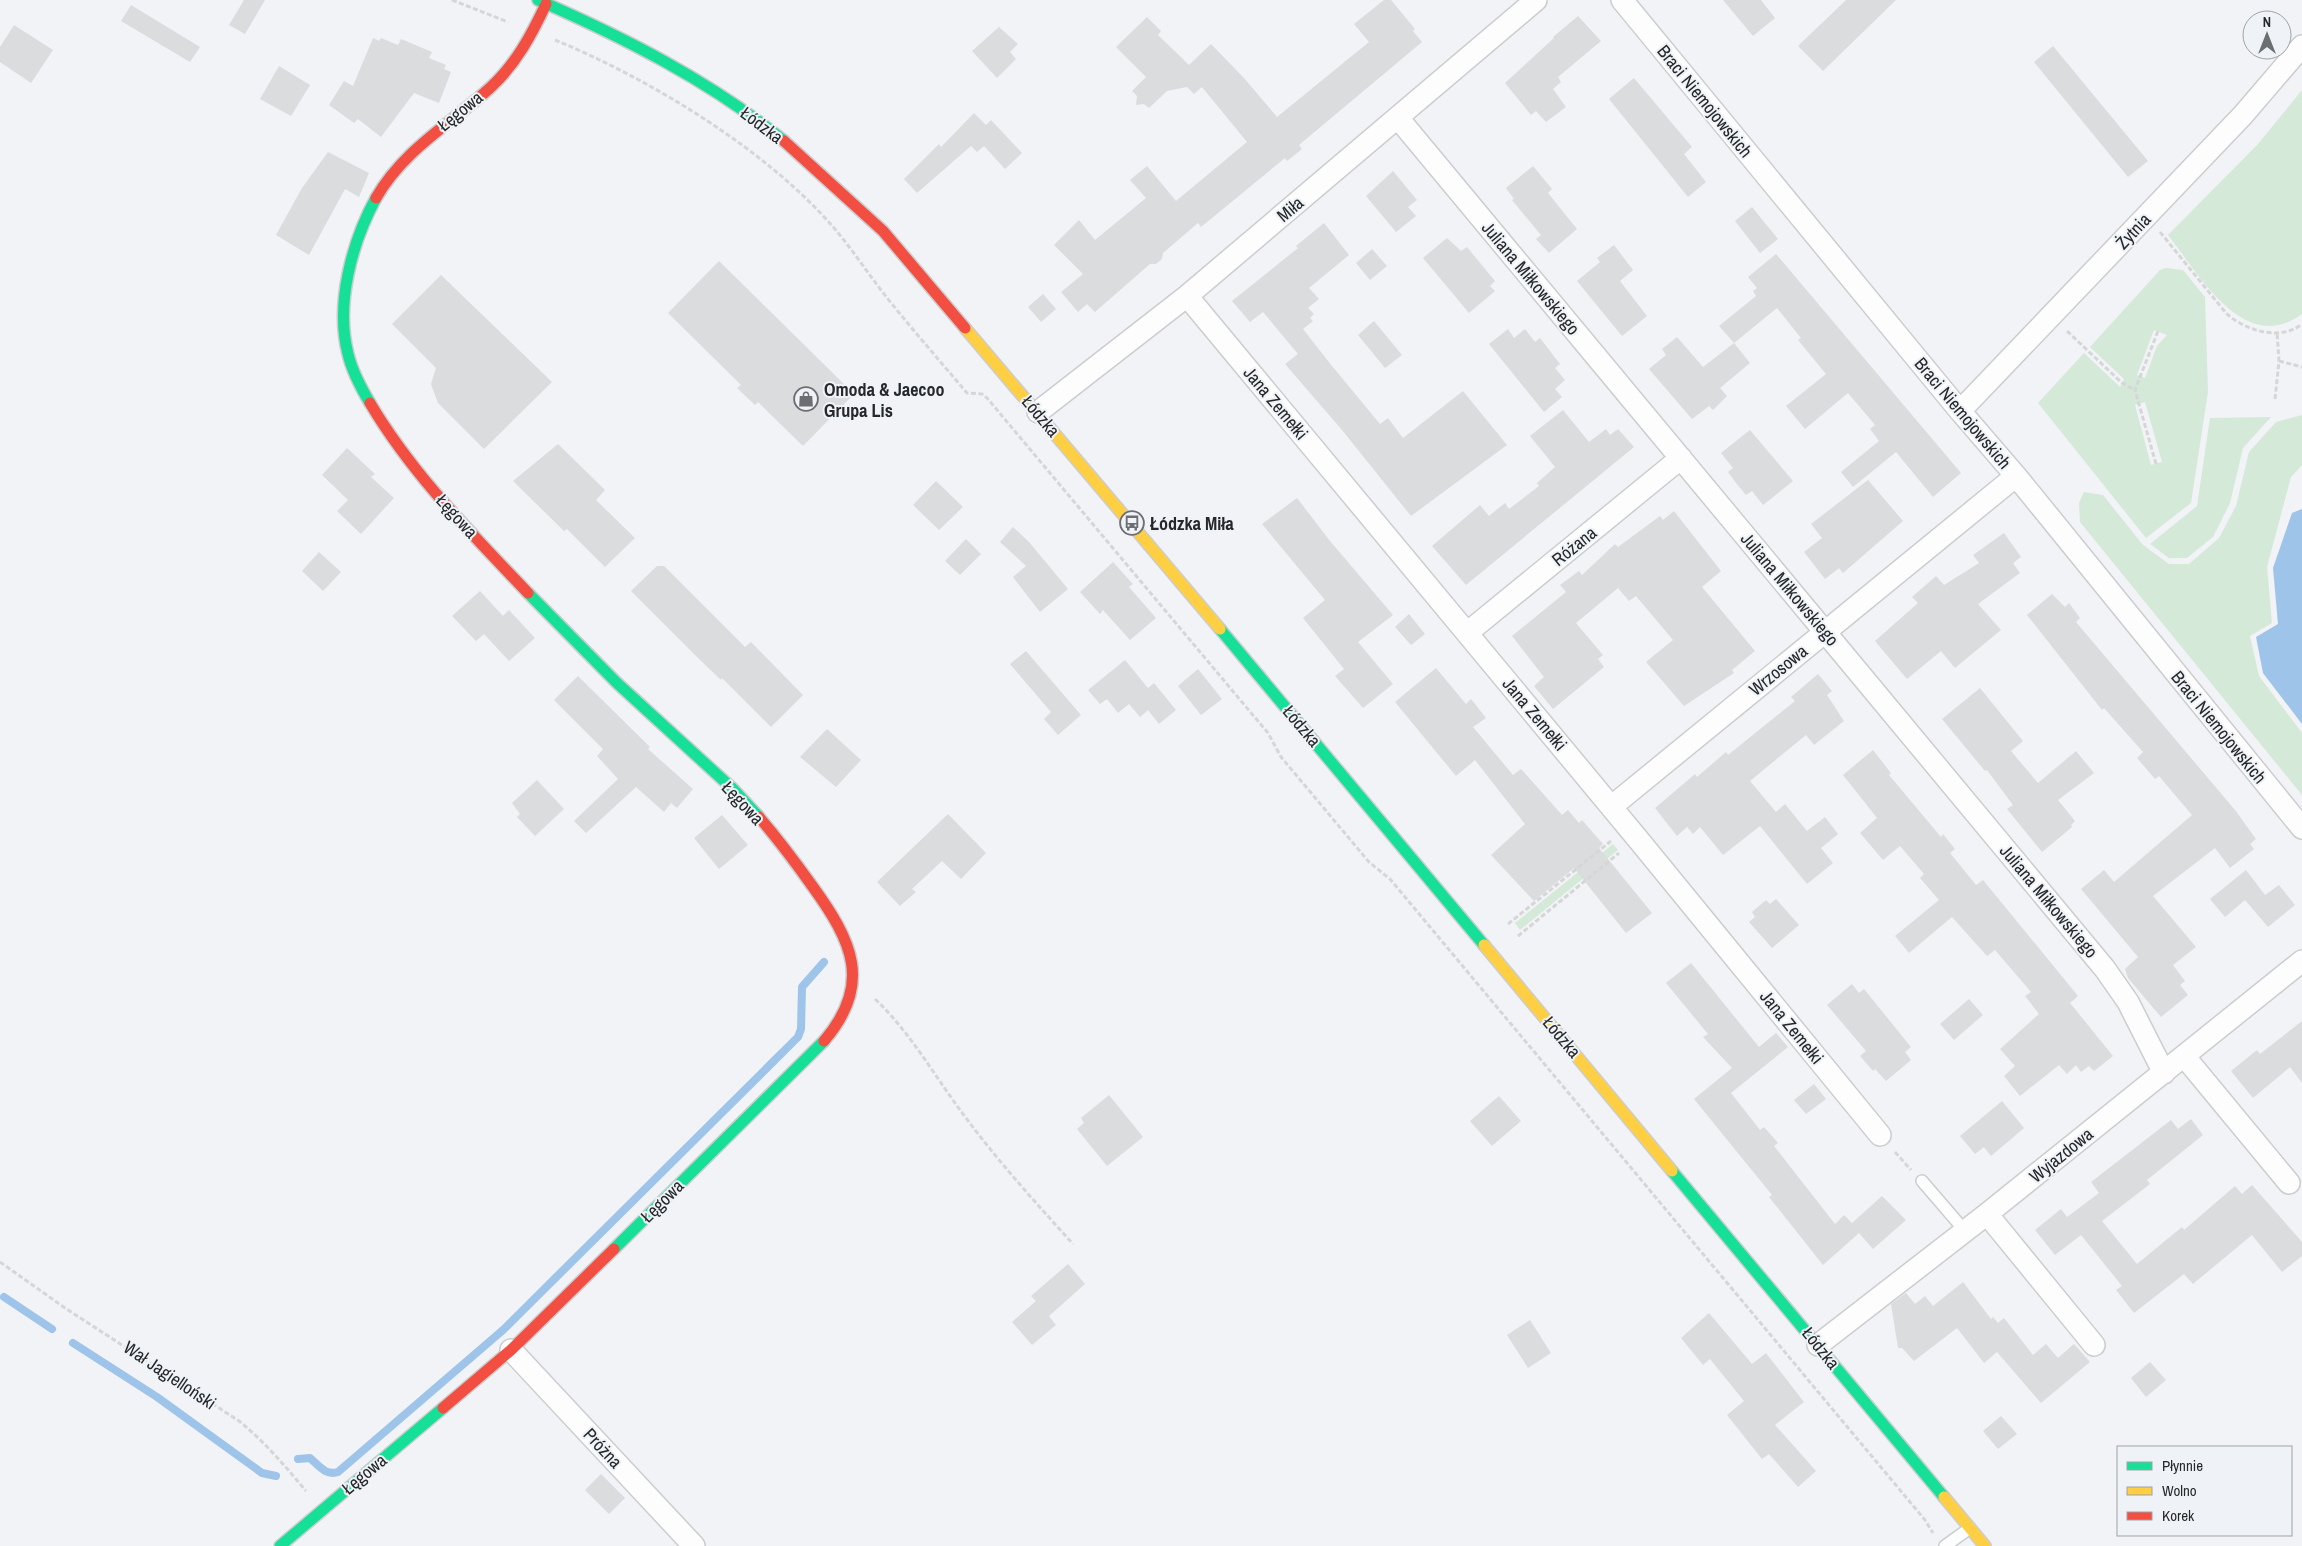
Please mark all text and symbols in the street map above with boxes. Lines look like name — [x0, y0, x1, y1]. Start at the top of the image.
north arrow — [2242, 10, 2292, 60]
text: N — [2263, 13, 2271, 31]
street label: Braci Niemojowskich — [1652, 39, 1758, 163]
street label: Łęgowa — [432, 85, 488, 137]
street label: Łódzka — [735, 101, 789, 149]
street label: Miła — [1271, 190, 1309, 228]
street label: Żytnia — [2110, 207, 2156, 255]
street label: Juliana Miłkowskiego — [1476, 216, 1586, 340]
street label: Braci Niemojowskich — [1909, 352, 2017, 474]
street label: Jana Zemełki — [1238, 361, 1314, 445]
place label: Omoda & Jaecoo Grupa Lis — [824, 377, 945, 423]
shop icon: Omoda & Jaecoo Grupa Lis — [793, 386, 819, 412]
street label: Łódzka — [1016, 390, 1066, 442]
street label: Łęgowa — [430, 488, 484, 544]
bus stop icon: Łódzka Miła — [1119, 510, 1145, 536]
place label: Łódzka Miła — [1150, 511, 1234, 536]
street label: Różana — [1546, 520, 1602, 572]
street label: Juliana Miłkowskiego — [1735, 527, 1845, 651]
street label: Wrzosowa — [1743, 639, 1813, 701]
street label: Braci Niemojowskich — [2166, 665, 2272, 789]
street label: Jana Zemełki — [1497, 672, 1573, 756]
street label: Łódzka — [1277, 700, 1327, 752]
street label: Łęgowa — [716, 776, 770, 830]
street label: Juliana Miłkowskiego — [1994, 839, 2104, 963]
street label: Jana Zemełki — [1754, 985, 1830, 1069]
street label: Łódzka — [1537, 1011, 1587, 1063]
street label: Wyjazdowa — [2024, 1122, 2098, 1188]
street label: Łęgowa — [635, 1174, 689, 1228]
street label: Łódzka — [1796, 1322, 1846, 1374]
street label: Wał Jagielloński — [119, 1335, 221, 1415]
street label: Próżna — [578, 1422, 628, 1474]
legend — [2117, 1446, 2292, 1536]
street label: Łęgowa — [336, 1448, 392, 1500]
text: Płynnie — [2162, 1455, 2203, 1476]
text: Wolno — [2162, 1480, 2197, 1501]
text: Korek — [2162, 1505, 2195, 1526]

